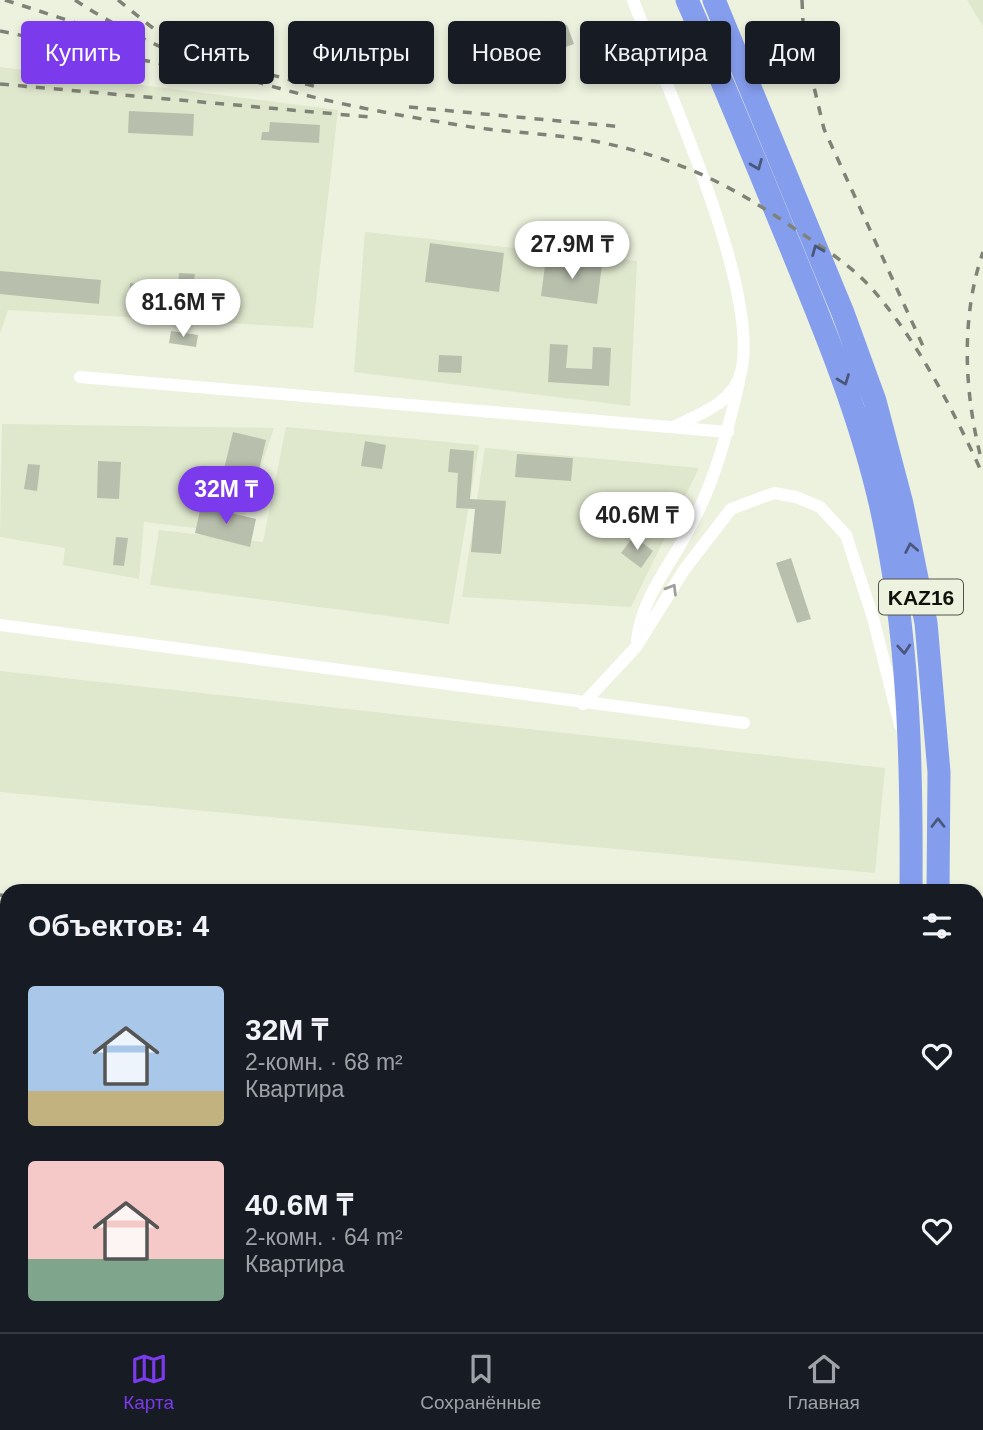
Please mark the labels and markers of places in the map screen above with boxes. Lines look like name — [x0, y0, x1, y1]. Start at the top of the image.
pin: 27.9M ₸ — [507, 222, 637, 281]
pin: 81.6M ₸ — [118, 280, 248, 339]
pin: 32M ₸ — [177, 466, 275, 526]
pin: 40.6M ₸ — [572, 492, 702, 552]

